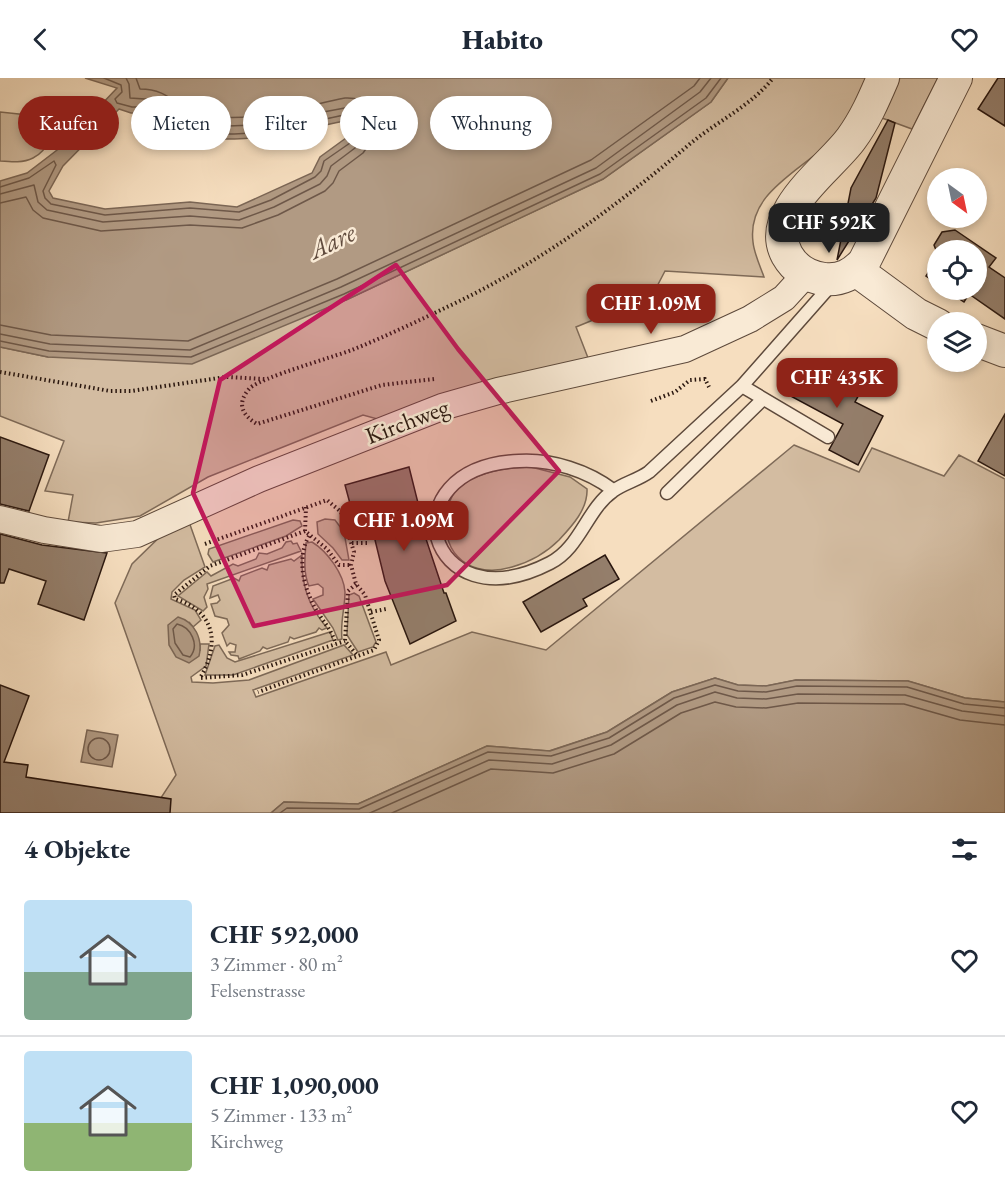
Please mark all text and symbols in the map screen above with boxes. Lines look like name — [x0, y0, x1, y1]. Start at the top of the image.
text: Habito — [462, 22, 543, 57]
icon: back — [24, 23, 57, 56]
icon: heart — [948, 23, 981, 56]
chip: Kaufen — [18, 96, 119, 150]
chip: Mieten — [131, 96, 231, 150]
chip: Filter — [243, 96, 328, 150]
chip: Neu — [340, 96, 418, 150]
chip: Wohnung — [430, 96, 552, 150]
north arrow — [927, 168, 987, 228]
map controls — [927, 168, 987, 372]
pin: CHF 592K — [767, 203, 891, 254]
text: CHF 592K — [783, 209, 875, 235]
water label: Aare — [301, 215, 362, 268]
button: locate — [927, 240, 987, 300]
pin: CHF 1.09M — [582, 284, 720, 335]
text: CHF 1.09M — [601, 290, 701, 316]
button: layers — [927, 312, 987, 372]
pin: CHF 435K — [775, 358, 899, 409]
text: CHF 435K — [791, 364, 883, 390]
street label: Kirchweg — [361, 391, 454, 451]
pin: CHF 1.09M — [335, 501, 473, 552]
text: CHF 1.09M — [354, 507, 454, 533]
text: 4 Objekte — [24, 832, 130, 866]
icon: filters — [948, 833, 981, 866]
text: CHF 592,000 — [210, 917, 359, 951]
icon: home — [72, 924, 144, 996]
icon: heart — [948, 944, 981, 977]
text: 3 Zimmer · 80 m² — [210, 951, 343, 977]
text: Felsenstrasse — [210, 977, 305, 1003]
text: CHF 1,090,000 — [210, 1068, 379, 1102]
icon: home — [72, 1075, 144, 1147]
icon: heart — [948, 1095, 981, 1128]
text: 5 Zimmer · 133 m² — [210, 1102, 353, 1128]
text: Kirchweg — [210, 1128, 283, 1154]

